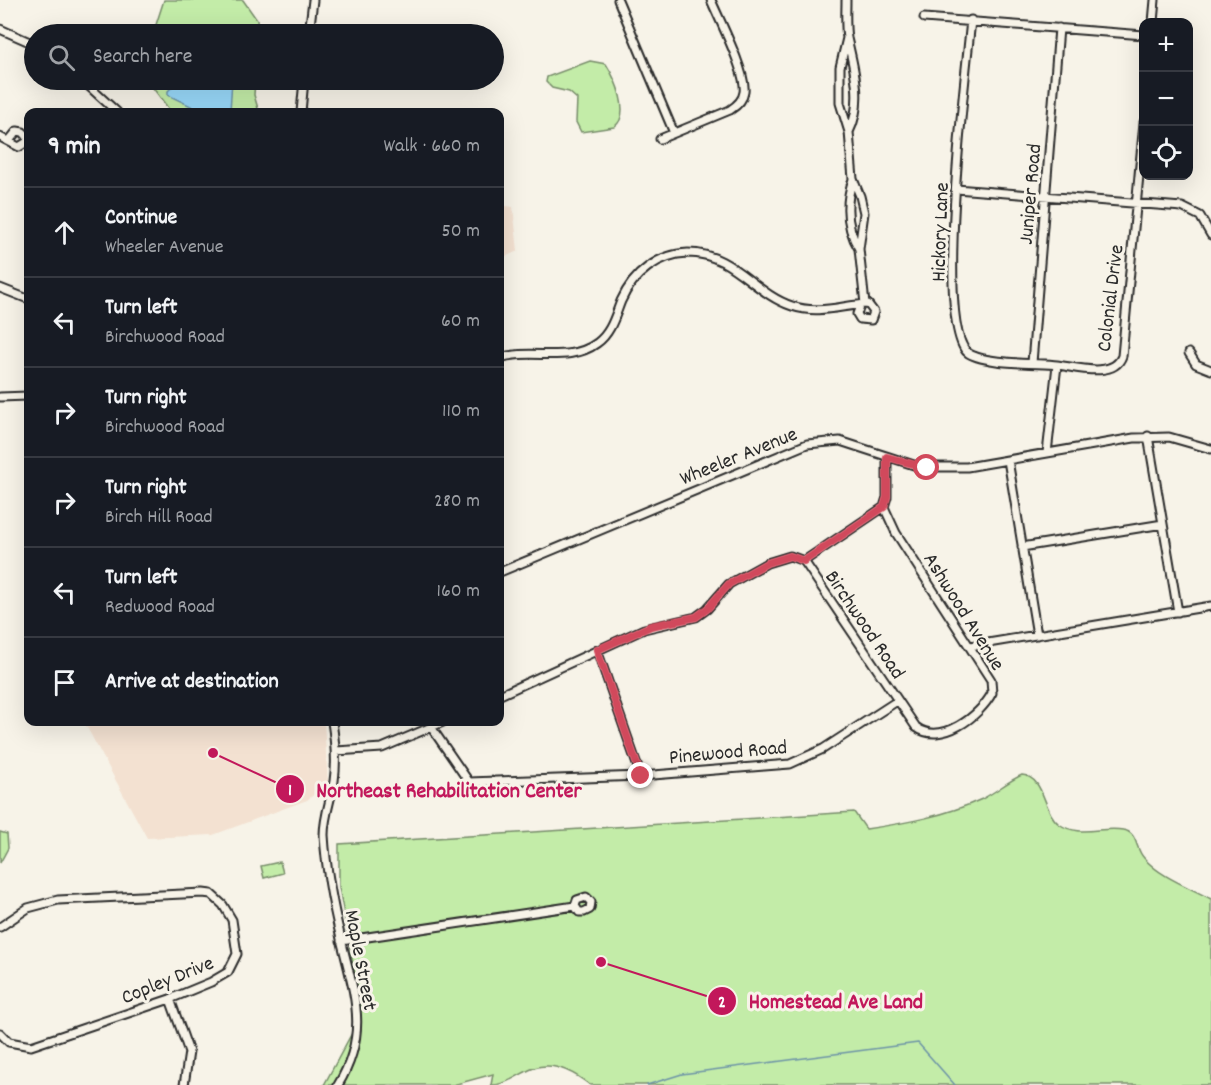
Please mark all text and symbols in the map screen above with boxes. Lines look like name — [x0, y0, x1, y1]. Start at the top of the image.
map controls — [1139, 18, 1193, 180]
button: + — [1139, 18, 1193, 72]
search box — [24, 24, 504, 90]
icon: search — [45, 41, 78, 74]
text: Search here — [93, 42, 192, 73]
button: − — [1139, 72, 1193, 126]
button: locate — [1139, 126, 1193, 180]
text: 9 min — [48, 129, 101, 166]
text: Walk · 660 m — [384, 133, 480, 161]
street label: Juniper Road — [1013, 143, 1051, 246]
street label: Hickory Lane — [925, 182, 959, 282]
text: Continue — [105, 203, 177, 234]
icon: ahead — [48, 216, 81, 249]
text: 50 m — [442, 218, 480, 246]
text: Wheeler Avenue — [105, 234, 224, 262]
street label: Colonial Drive — [1091, 243, 1133, 354]
text: Turn left — [105, 293, 177, 324]
icon: left — [48, 306, 81, 339]
text: 60 m — [441, 308, 480, 336]
text: Birchwood Road — [105, 324, 225, 352]
text: Turn right — [105, 383, 187, 414]
icon: right — [48, 396, 81, 429]
text: 110 m — [442, 398, 480, 426]
text: Birchwood Road — [105, 414, 225, 442]
street label: Wheeler Avenue — [676, 421, 802, 495]
route start — [913, 454, 939, 480]
text: Turn right — [105, 473, 187, 504]
icon: right — [48, 486, 81, 519]
text: 280 m — [434, 488, 480, 516]
text: Birch Hill Road — [105, 504, 213, 532]
street label: Ashwood Avenue — [914, 548, 1011, 677]
text: Turn left — [105, 563, 177, 594]
street label: Birchwood Road — [816, 565, 911, 686]
icon: left — [48, 576, 81, 609]
text: 160 m — [437, 578, 480, 606]
text: Redwood Road — [105, 594, 215, 622]
icon: arrive — [48, 666, 81, 699]
text: Arrive at destination — [105, 667, 279, 698]
street label: Pinewood Road — [668, 734, 789, 774]
route end — [627, 762, 653, 788]
callout: Northeast Rehabilitation Center — [275, 769, 594, 809]
text: Northeast Rehabilitation Center — [316, 777, 582, 808]
text: 1 — [288, 779, 292, 804]
street label: Maple Street — [335, 908, 384, 1014]
street label: Copley Drive — [117, 950, 219, 1014]
callout: Homestead Ave Land — [707, 981, 935, 1021]
text: Homestead Ave Land — [749, 988, 923, 1019]
text: 2 — [718, 991, 726, 1016]

